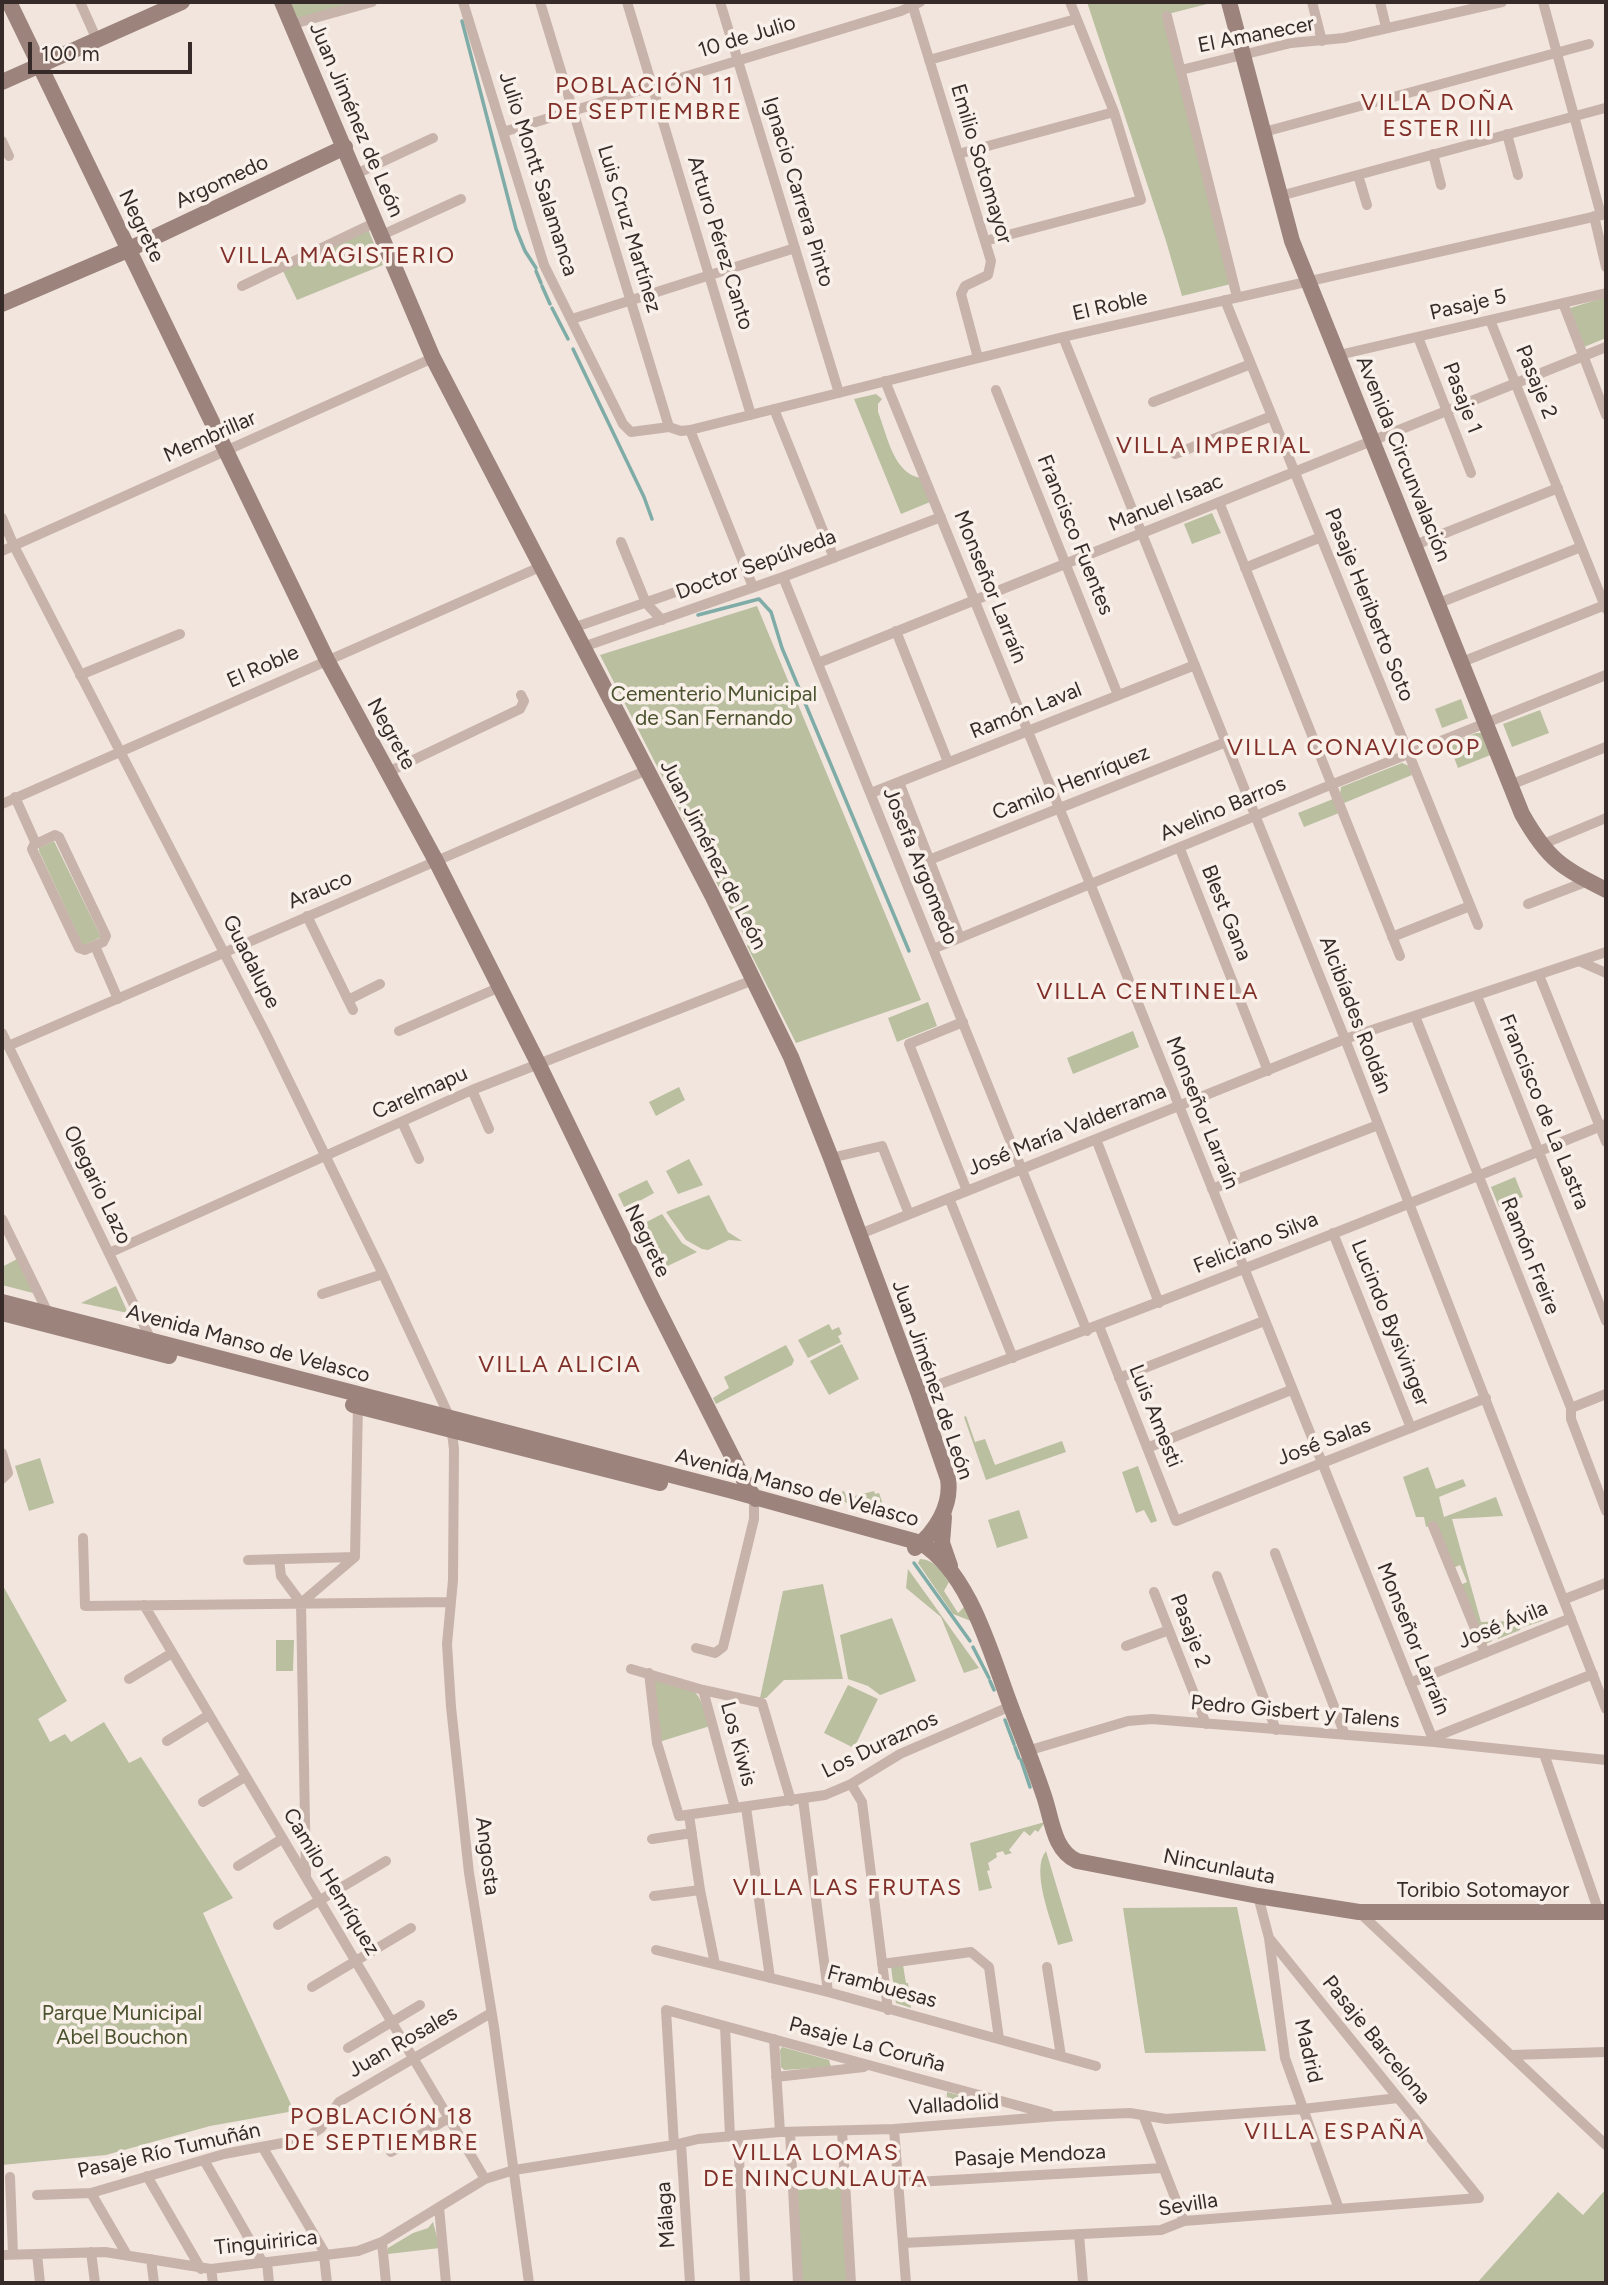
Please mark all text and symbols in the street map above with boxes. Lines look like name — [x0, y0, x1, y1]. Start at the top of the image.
street label: 10 de Julio — [695, 10, 799, 64]
street label: El Amanecer — [1196, 11, 1316, 59]
street label: Juan Jiménez de León — [304, 19, 408, 221]
scale bar — [32, 28, 196, 72]
text: 100 m — [41, 41, 100, 66]
street label: Julio Montt Salamanca — [493, 69, 583, 279]
district label: POBLACIÓN 11 DE SEPTIEMBRE — [549, 72, 741, 126]
street label: Emilio Sotomayor — [945, 81, 1017, 247]
district label: VILLA DOÑA ESTER III — [1362, 89, 1514, 143]
street label: Ignacio Carrera Pinto — [757, 94, 839, 290]
street label: Luis Cruz Martínez — [592, 142, 666, 316]
street label: Argomedo — [172, 150, 272, 214]
street label: Arturo Pérez Canto — [682, 153, 758, 333]
street label: Negrete — [113, 185, 169, 267]
district label: VILLA MAGISTERIO — [222, 242, 454, 270]
street label: Pasaje 5 — [1427, 284, 1509, 326]
street label: El Roble — [1070, 285, 1150, 327]
street label: Pasaje 2 — [1510, 341, 1562, 423]
street label: Avenida Circunvalación — [1350, 353, 1456, 565]
street label: Pasaje 1 — [1437, 359, 1487, 437]
street label: Membrillar — [160, 405, 260, 469]
district label: VILLA IMPERIAL — [1118, 432, 1310, 460]
street label: Francisco Fuentes — [1031, 451, 1119, 619]
street label: Manuel Isaac — [1105, 469, 1227, 537]
street label: Pasaje Heriberto Soto — [1319, 505, 1419, 705]
street label: Monseñor Larraín — [948, 507, 1032, 667]
street label: Doctor Sepúlveda — [672, 524, 840, 606]
street label: El Roble — [223, 640, 303, 694]
street label: Ramón Laval — [966, 677, 1086, 745]
park label: Cementerio Municipal de San Fernando — [611, 682, 817, 732]
street label: Negrete — [361, 694, 421, 774]
district label: VILLA CONAVICOOP — [1229, 734, 1479, 762]
street label: Camilo Henríquez — [989, 740, 1153, 826]
street label: Juan Jiménez de León — [654, 756, 772, 954]
street label: Avelino Barros — [1156, 771, 1290, 847]
street label: Josefa Argomedo — [877, 784, 963, 948]
street label: Blest Gana — [1195, 861, 1257, 965]
street label: Arauco — [284, 865, 356, 915]
street label: Guadalupe — [217, 911, 285, 1013]
street label: Alcibíades Roldán — [1313, 933, 1397, 1097]
district label: VILLA CENTINELA — [1038, 978, 1258, 1006]
street label: Francisco de La Lastra — [1493, 1011, 1595, 1213]
street label: Monseñor Larraín — [1160, 1033, 1244, 1193]
street label: Carelmapu — [368, 1061, 472, 1125]
street label: José María Valderrama — [964, 1079, 1170, 1181]
street label: Olegario Lazo — [57, 1122, 137, 1248]
street label: Ramón Freire — [1495, 1194, 1565, 1318]
street label: Negrete — [619, 1200, 675, 1282]
street label: Feliciano Silva — [1190, 1207, 1322, 1279]
street label: Lucindo Bysivinger — [1345, 1236, 1435, 1410]
street label: Juan Jiménez de León — [886, 1277, 978, 1483]
street label: Avenida Manso de Velasco — [123, 1299, 373, 1389]
district label: VILLA ALICIA — [480, 1351, 640, 1379]
street label: Luis Amesti — [1123, 1361, 1187, 1471]
street label: José Salas — [1274, 1413, 1374, 1471]
street label: Avenida Manso de Velasco — [672, 1443, 922, 1533]
street label: Monseñor Larraín — [1371, 1559, 1455, 1719]
street label: Pasaje 2 — [1164, 1590, 1216, 1672]
street label: José Ávila — [1454, 1596, 1552, 1654]
street label: Pedro Gisbert y Talens — [1189, 1690, 1401, 1734]
street label: Los Kiwis — [715, 1699, 761, 1789]
street label: Los Duraznos — [818, 1706, 942, 1784]
street label: Camilo Henríquez — [277, 1804, 385, 1960]
street label: Angosta — [470, 1815, 504, 1897]
street label: Nincunlauta — [1161, 1844, 1277, 1890]
district label: VILLA LAS FRUTAS — [735, 1874, 961, 1902]
street label: Toribio Sotomayor — [1397, 1878, 1569, 1904]
street label: Frambuesas — [824, 1960, 940, 2014]
street label: Pasaje Barcelona — [1316, 1971, 1436, 2109]
park label: Parque Municipal Abel Bouchon — [42, 2001, 202, 2051]
street label: Juan Rosales — [344, 2001, 462, 2083]
street label: Pasaje La Coruña — [786, 2012, 948, 2078]
street label: Madrid — [1288, 2016, 1328, 2086]
street label: Valladolid — [908, 2089, 1000, 2121]
district label: POBLACIÓN 18 DE SEPTIEMBRE — [286, 2103, 478, 2157]
street label: Pasaje Río Tumuñán — [75, 2118, 263, 2184]
district label: VILLA ESPAÑA — [1246, 2118, 1424, 2146]
district label: VILLA LOMAS DE NINCUNLAUTA — [705, 2139, 927, 2193]
street label: Pasaje Mendoza — [953, 2139, 1107, 2173]
street label: Málaga — [651, 2181, 681, 2249]
street label: Sevilla — [1156, 2188, 1220, 2222]
street label: Tinguiririca — [213, 2225, 319, 2261]

